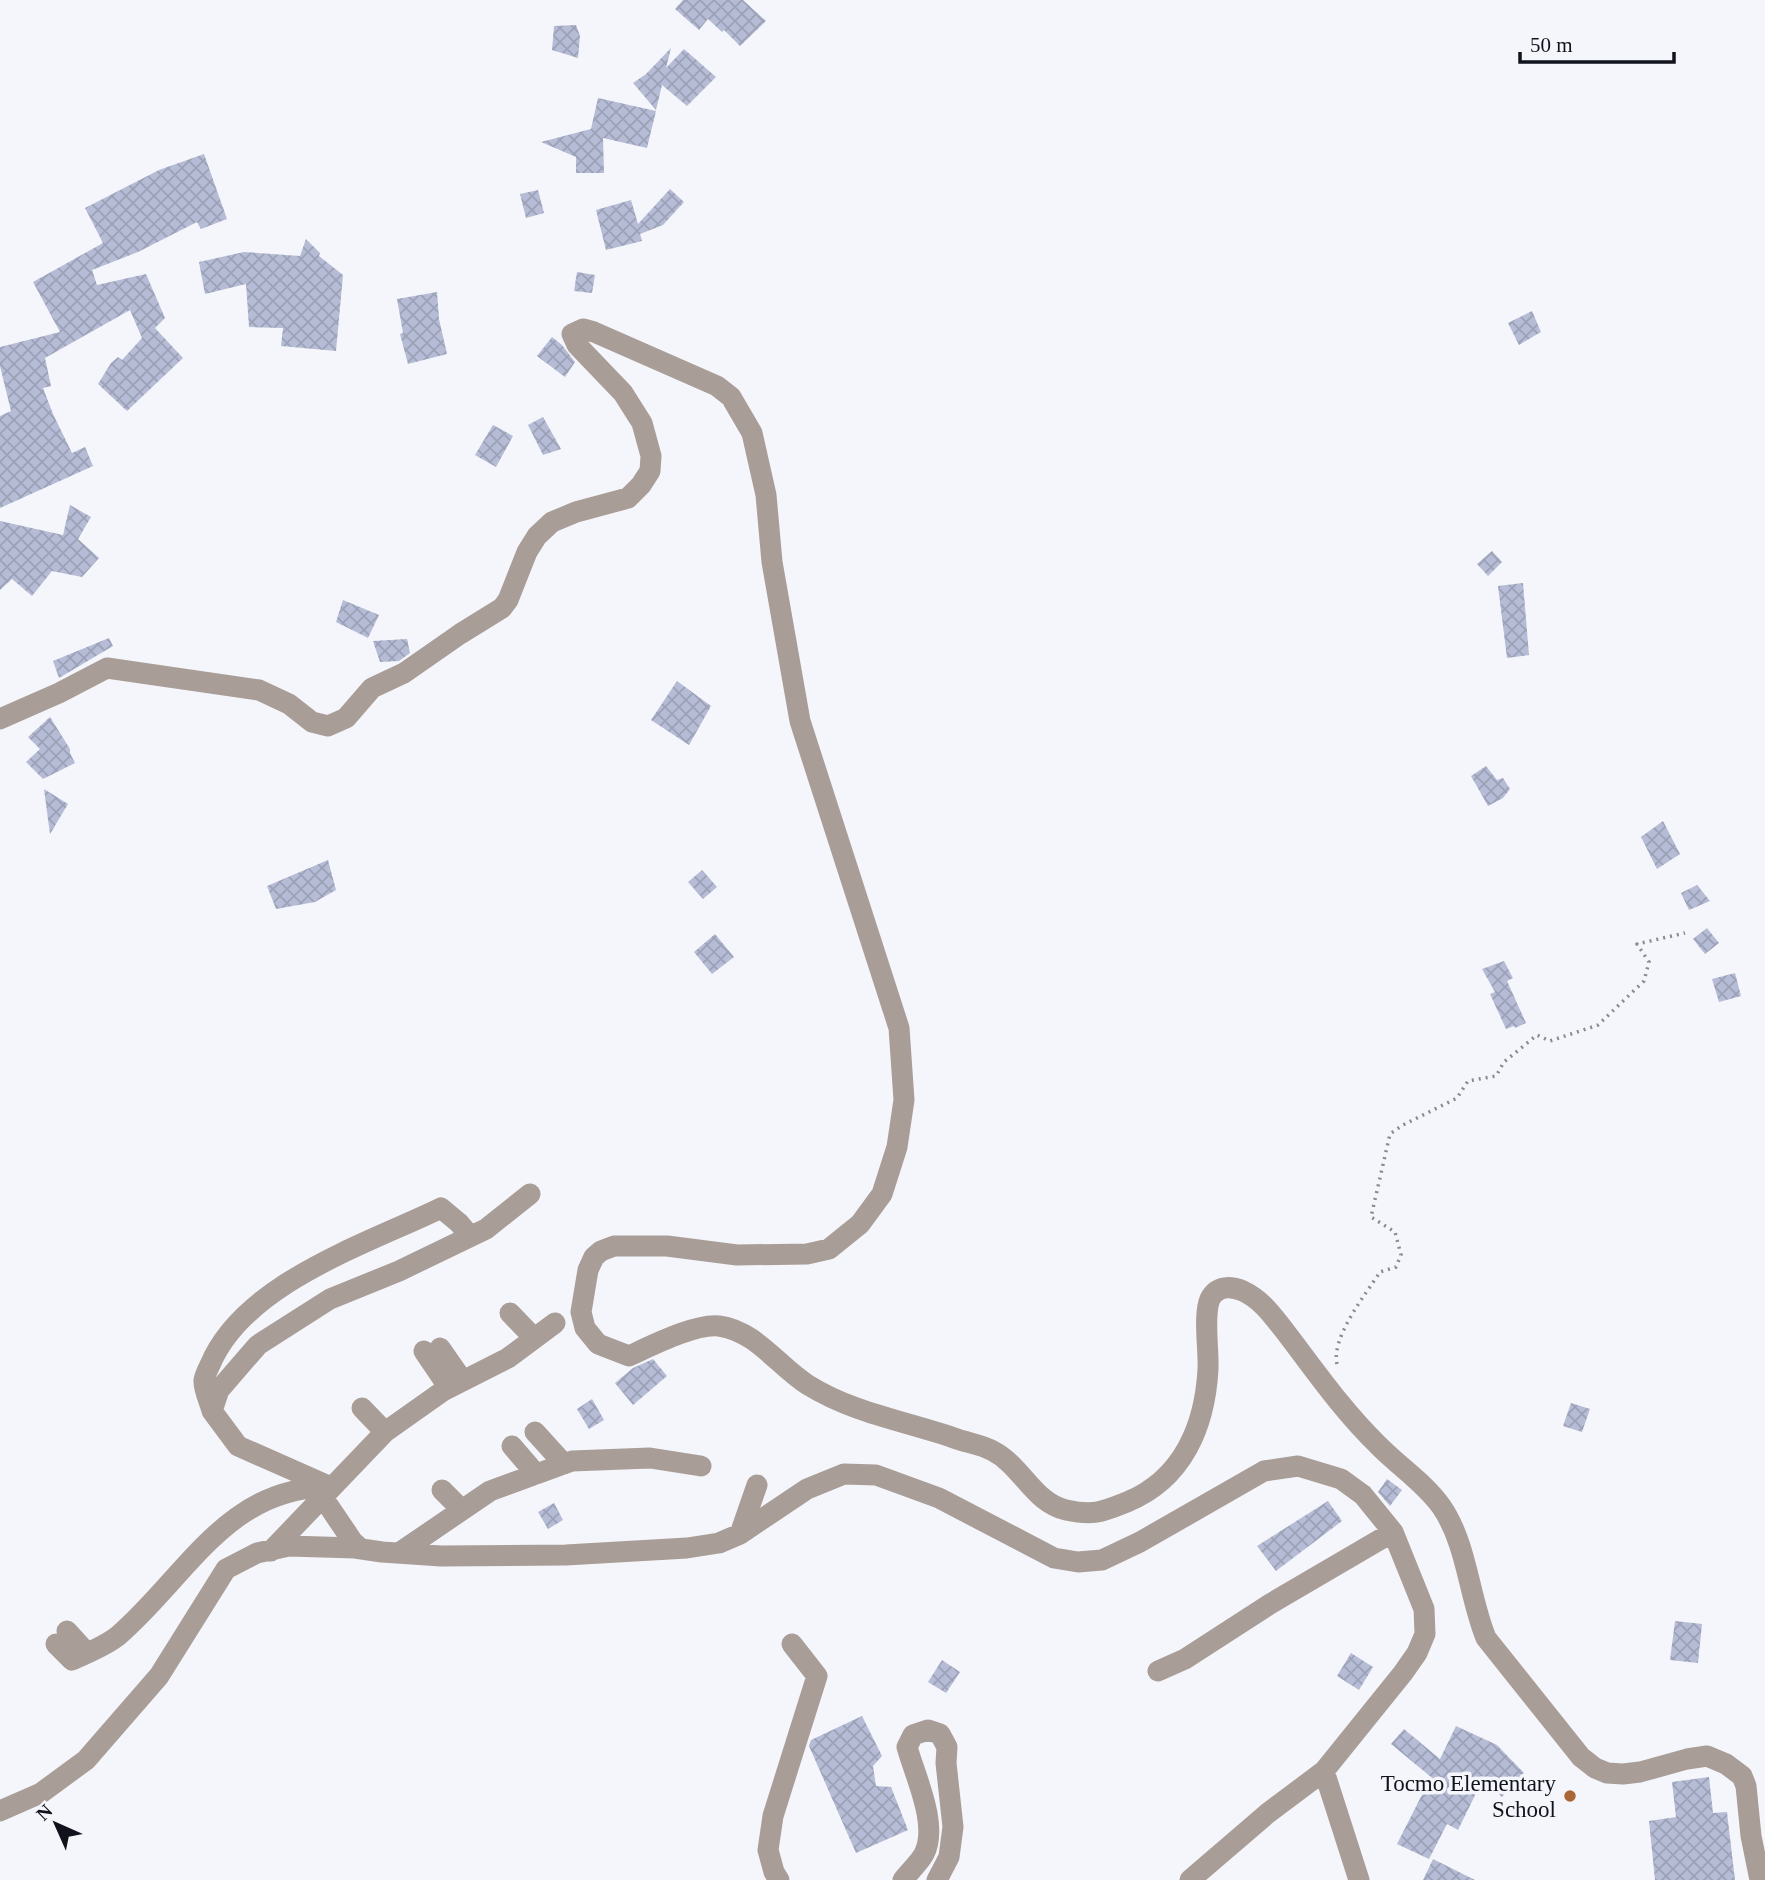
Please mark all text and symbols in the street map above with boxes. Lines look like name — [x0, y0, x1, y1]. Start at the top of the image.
scale bar — [1520, 21, 1674, 65]
text: 50 m — [1530, 33, 1573, 57]
place label: Tocmo Elementary School — [1381, 1771, 1556, 1822]
marker: Tocmo Elementary School — [1562, 1788, 1578, 1804]
north arrow — [21, 1789, 91, 1859]
text: N — [32, 1800, 57, 1825]

